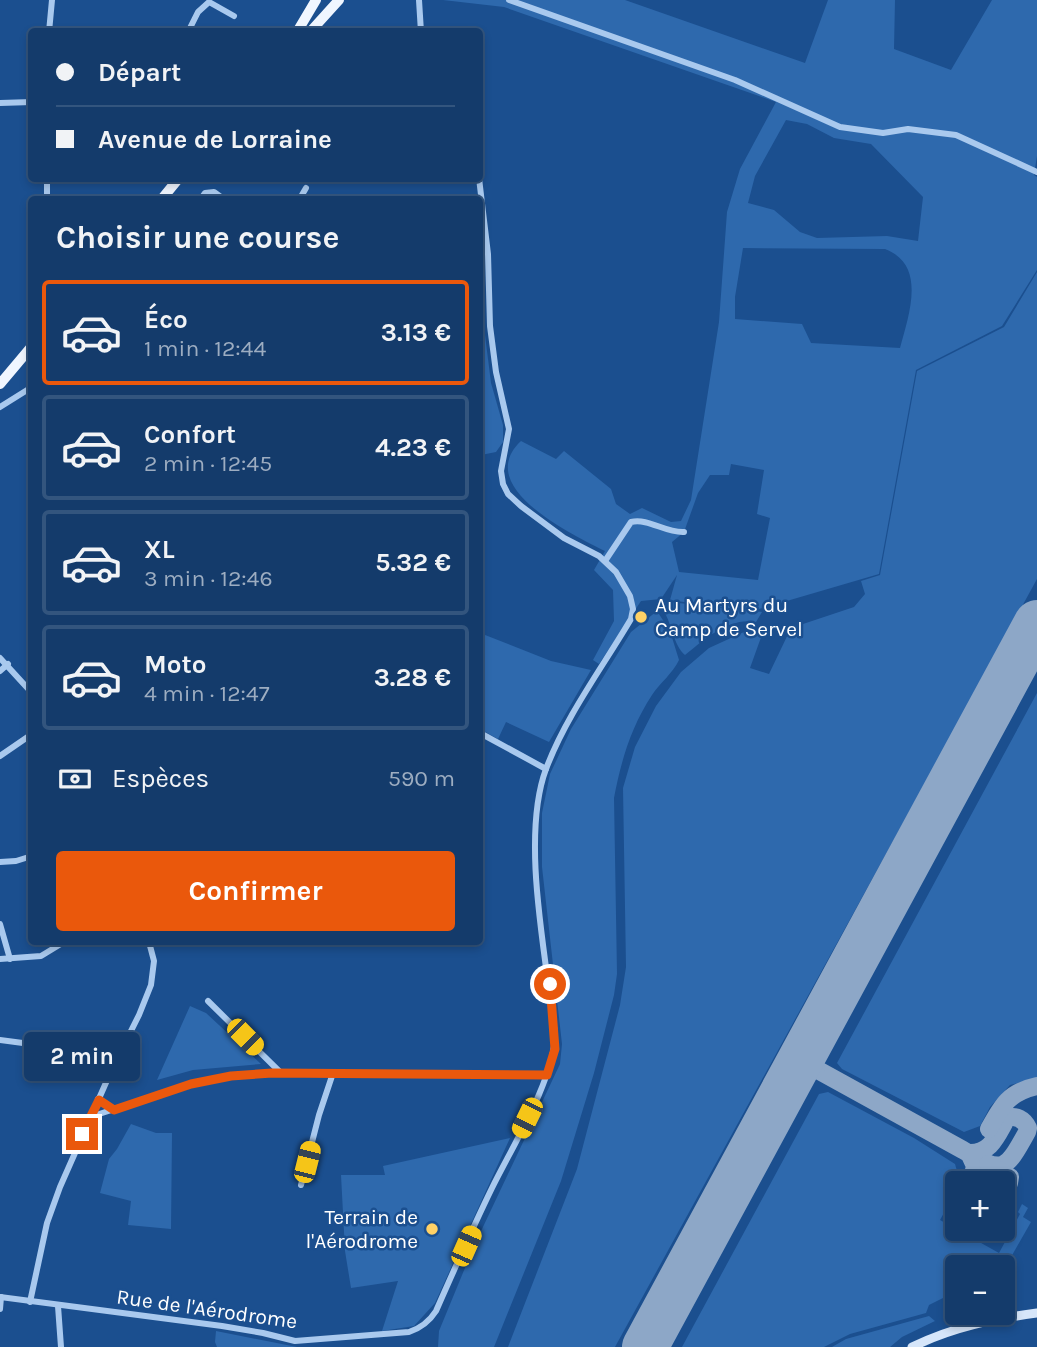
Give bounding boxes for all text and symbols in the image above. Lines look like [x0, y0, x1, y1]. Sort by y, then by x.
text: Départ [98, 57, 181, 88]
text: Avenue de Lorraine [98, 124, 332, 155]
text: Choisir une course [56, 219, 339, 256]
icon: car [60, 301, 123, 364]
text: Éco [144, 304, 188, 335]
text: 3.13 € [381, 317, 451, 348]
text: 1 min · 12:44 [144, 335, 266, 362]
icon: car [60, 416, 123, 479]
text: Confort [144, 419, 236, 450]
text: 4.23 € [375, 432, 451, 463]
text: 2 min · 12:45 [144, 450, 272, 477]
icon: car [60, 531, 123, 594]
text: XL [144, 534, 175, 565]
text: 5.32 € [375, 547, 451, 578]
text: 3 min · 12:46 [144, 565, 273, 592]
place label: Au Martyrs du Camp de Servel [655, 593, 803, 641]
marker: Au Martyrs du Camp de Servel [633, 609, 649, 625]
icon: car [60, 646, 123, 709]
text: Moto [144, 649, 206, 680]
text: 3.28 € [374, 662, 451, 693]
text: 4 min · 12:47 [144, 680, 269, 707]
icon: cash [56, 760, 94, 798]
text: Espèces [112, 763, 209, 794]
text: 590 m [388, 765, 455, 792]
button: Confirmer [56, 851, 455, 931]
route start [534, 968, 566, 1000]
car [223, 1015, 268, 1059]
callout: 2 min [24, 1032, 140, 1082]
text: 2 min [50, 1043, 114, 1070]
car [509, 1095, 546, 1141]
route end [66, 1118, 98, 1150]
car [292, 1139, 323, 1185]
map controls [945, 1171, 1015, 1325]
button: + [945, 1171, 1015, 1241]
place label: Terrain de l'Aérodrome [305, 1205, 418, 1253]
marker: Terrain de l'Aérodrome [424, 1221, 440, 1237]
car [448, 1223, 485, 1269]
button: − [945, 1255, 1015, 1325]
street label: Rue de l'Aérodrome [115, 1284, 299, 1334]

